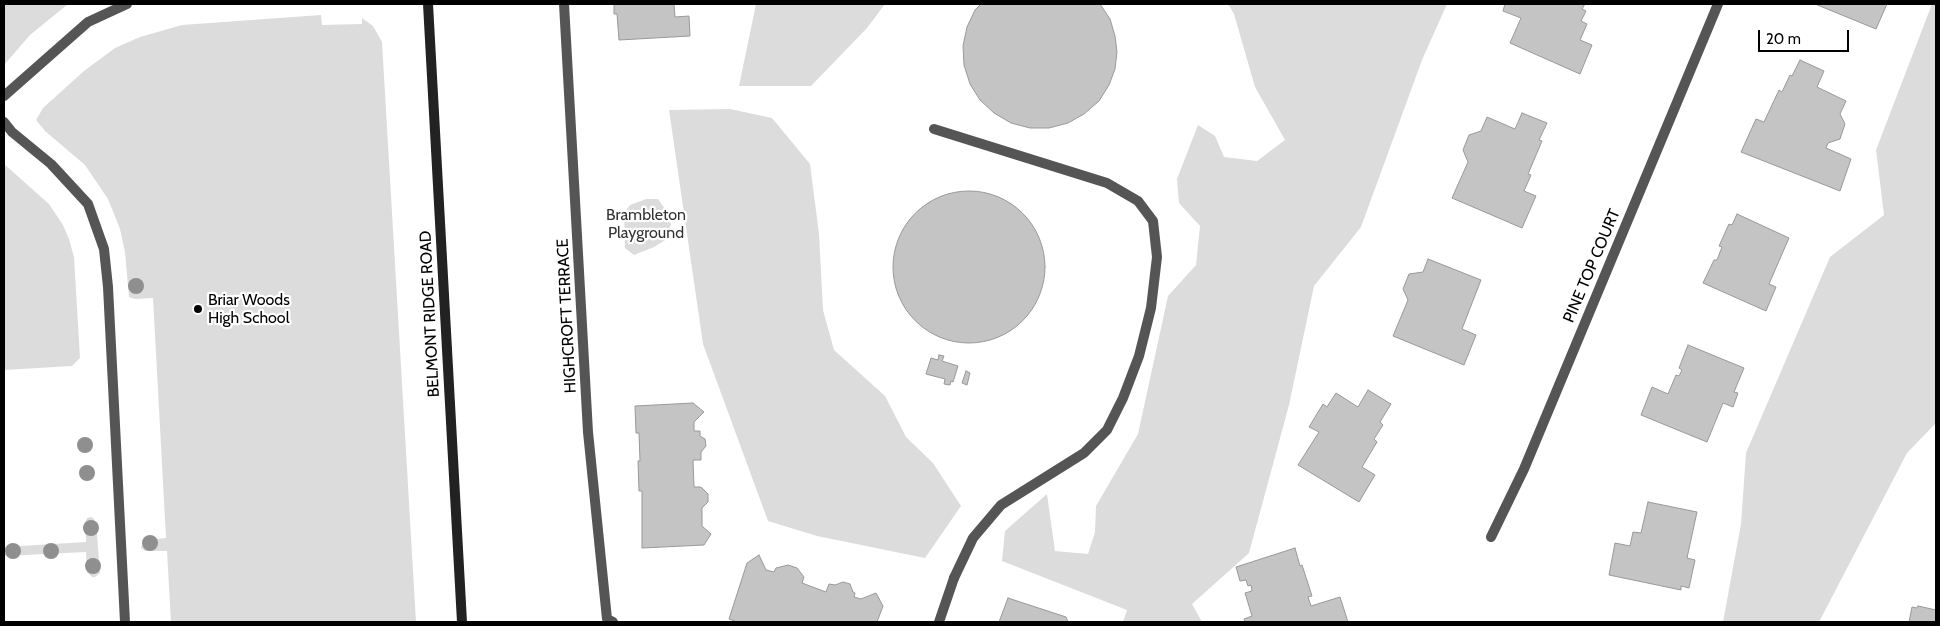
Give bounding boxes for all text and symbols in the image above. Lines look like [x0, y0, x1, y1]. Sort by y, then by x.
scale bar [1760, 20, 1851, 52]
text: 20 m [1766, 30, 1801, 48]
park label: Brambleton Playground [606, 205, 686, 243]
street label: PINE TOP COURT [1559, 206, 1625, 326]
street label: BELMONT RIDGE ROAD [416, 230, 444, 398]
street label: HIGHCROFT TERRACE [553, 238, 581, 394]
place label: Briar Woods High School [208, 290, 290, 328]
marker: Briar Woods High School [192, 303, 204, 315]

